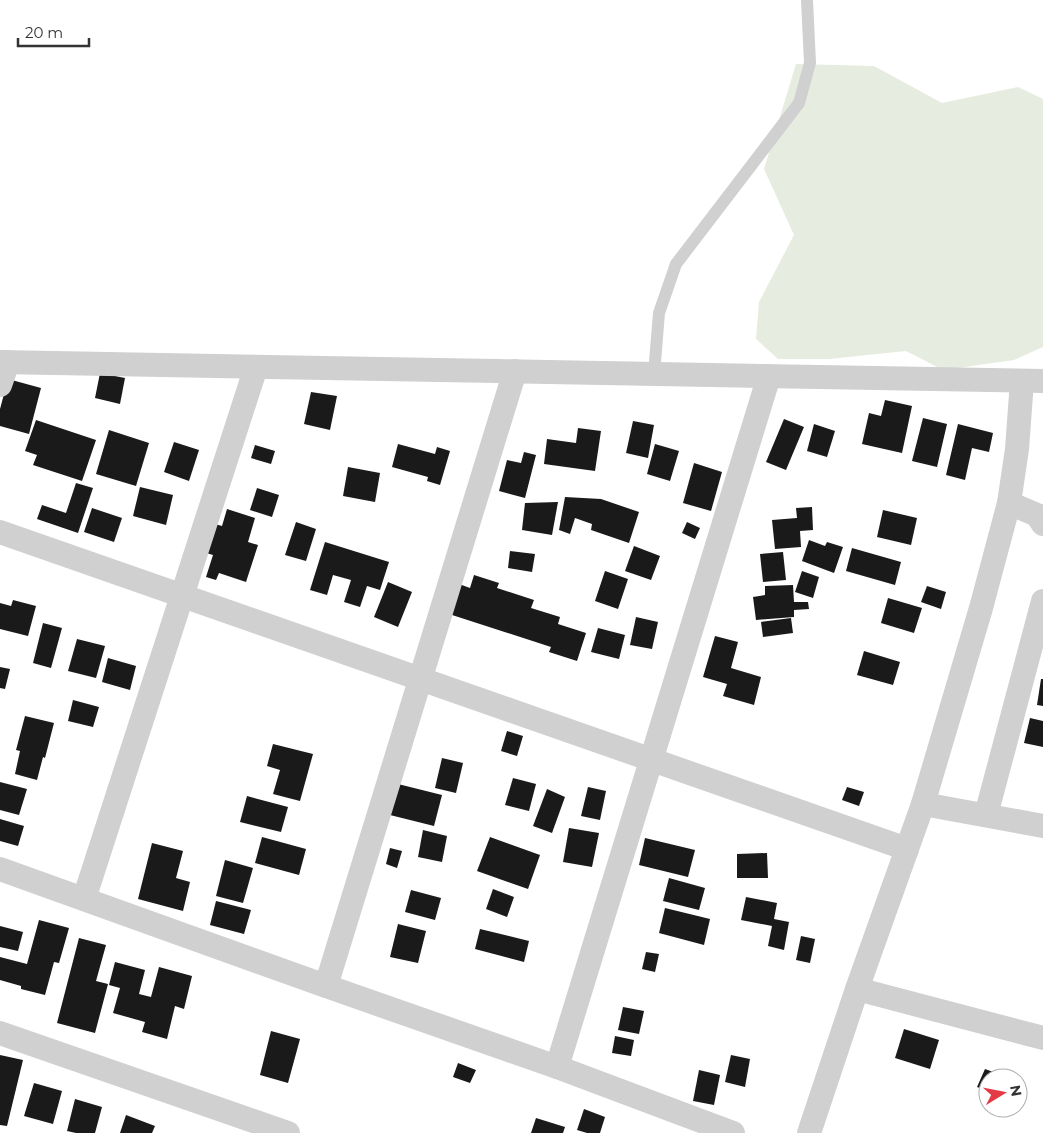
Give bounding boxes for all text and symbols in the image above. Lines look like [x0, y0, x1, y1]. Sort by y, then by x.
scale bar [18, 15, 89, 47]
text: 20 m [25, 23, 63, 42]
north arrow [978, 1068, 1028, 1118]
text: N [1006, 1084, 1026, 1098]

